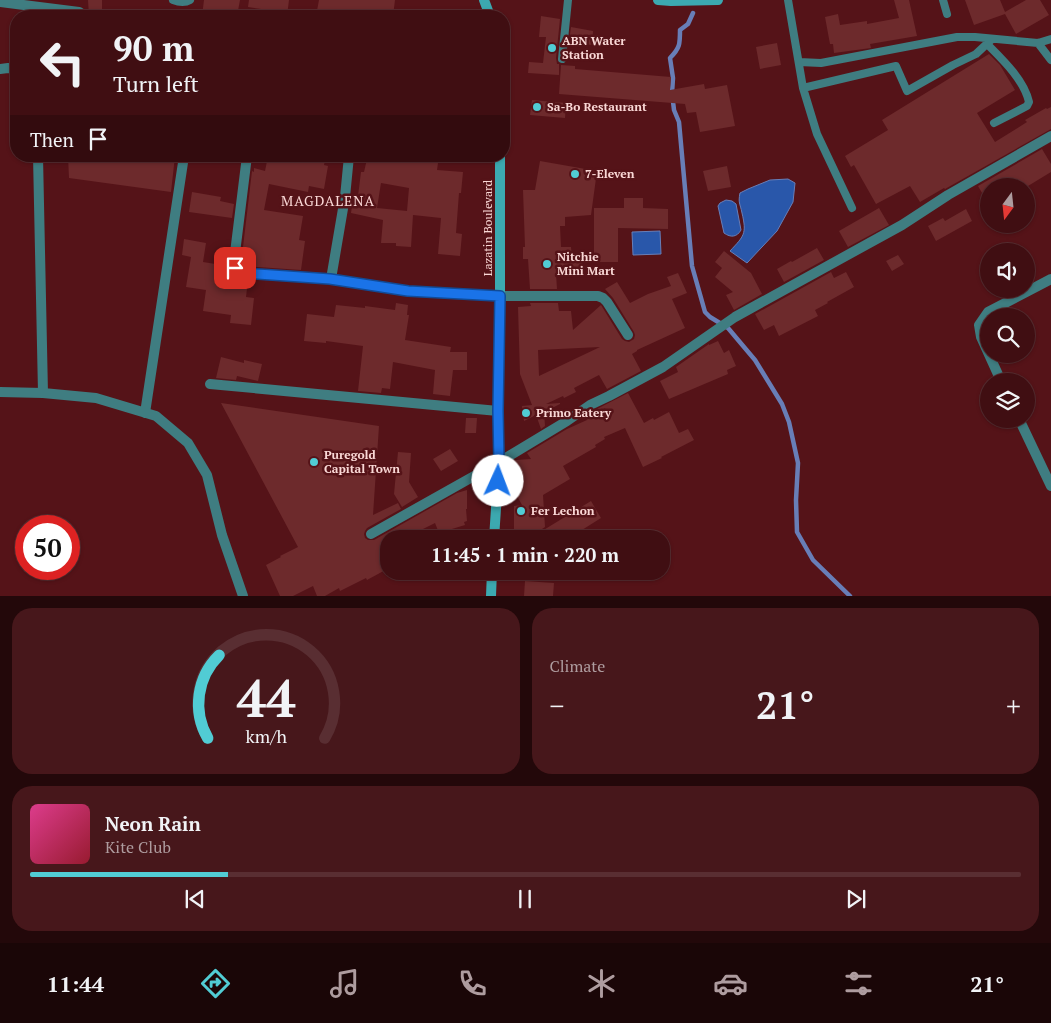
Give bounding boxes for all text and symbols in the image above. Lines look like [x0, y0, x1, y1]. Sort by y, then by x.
text: 90 m [113, 25, 194, 71]
icon: left [30, 30, 95, 95]
place label: ABN Water Station [562, 33, 626, 62]
marker: ABN Water Station [546, 42, 558, 54]
text: Turn left [113, 69, 199, 98]
place label: Sa-Bo Restaurant [547, 99, 647, 114]
marker: Sa-Bo Restaurant [531, 101, 543, 113]
icon: arrive [84, 125, 112, 153]
text: Then [30, 127, 74, 152]
place label: 7-Eleven [585, 166, 635, 181]
marker: 7-Eleven [569, 168, 581, 180]
north arrow [980, 178, 1035, 232]
map controls [980, 178, 1035, 428]
street label: Lazatin Boulevard [480, 179, 495, 276]
district label: MAGDALENA [281, 191, 375, 210]
button: sound [980, 243, 1035, 298]
pin [214, 247, 256, 289]
place label: Nitchie Mini Mart [557, 249, 615, 278]
icon: arrive [221, 254, 249, 282]
marker: Nitchie Mini Mart [541, 258, 553, 270]
button: search [980, 308, 1035, 363]
button: layers [980, 373, 1035, 428]
place label: Primo Eatery [536, 405, 612, 420]
marker: Primo Eatery [520, 407, 532, 419]
place label: Puregold Capital Town [324, 447, 400, 476]
position arrow [471, 454, 523, 506]
marker: Puregold Capital Town [308, 456, 320, 468]
place label: Fer Lechon [531, 503, 595, 518]
marker: Fer Lechon [515, 505, 527, 517]
speed limit sign: 50 [15, 515, 80, 580]
text: 11:45 · 1 min · 220 m [431, 542, 619, 567]
text: Climate [550, 655, 605, 677]
text: 44 [236, 663, 296, 732]
text: 21° [756, 680, 815, 730]
text: − [550, 687, 564, 724]
text: + [1006, 687, 1021, 724]
text: km/h [245, 724, 287, 748]
text: Neon Rain [105, 811, 201, 836]
text: Kite Club [105, 836, 171, 858]
icon: previous [181, 885, 209, 913]
icon: pause [511, 885, 539, 913]
icon: next [842, 885, 870, 913]
icon: directions [198, 966, 233, 1001]
icon: music [327, 966, 362, 1001]
icon: phone [455, 966, 490, 1001]
icon: climate [584, 966, 619, 1001]
icon: car [713, 966, 748, 1001]
icon: filters [841, 966, 876, 1001]
text: 11:44 [47, 969, 104, 998]
text: 21° [970, 969, 1004, 998]

